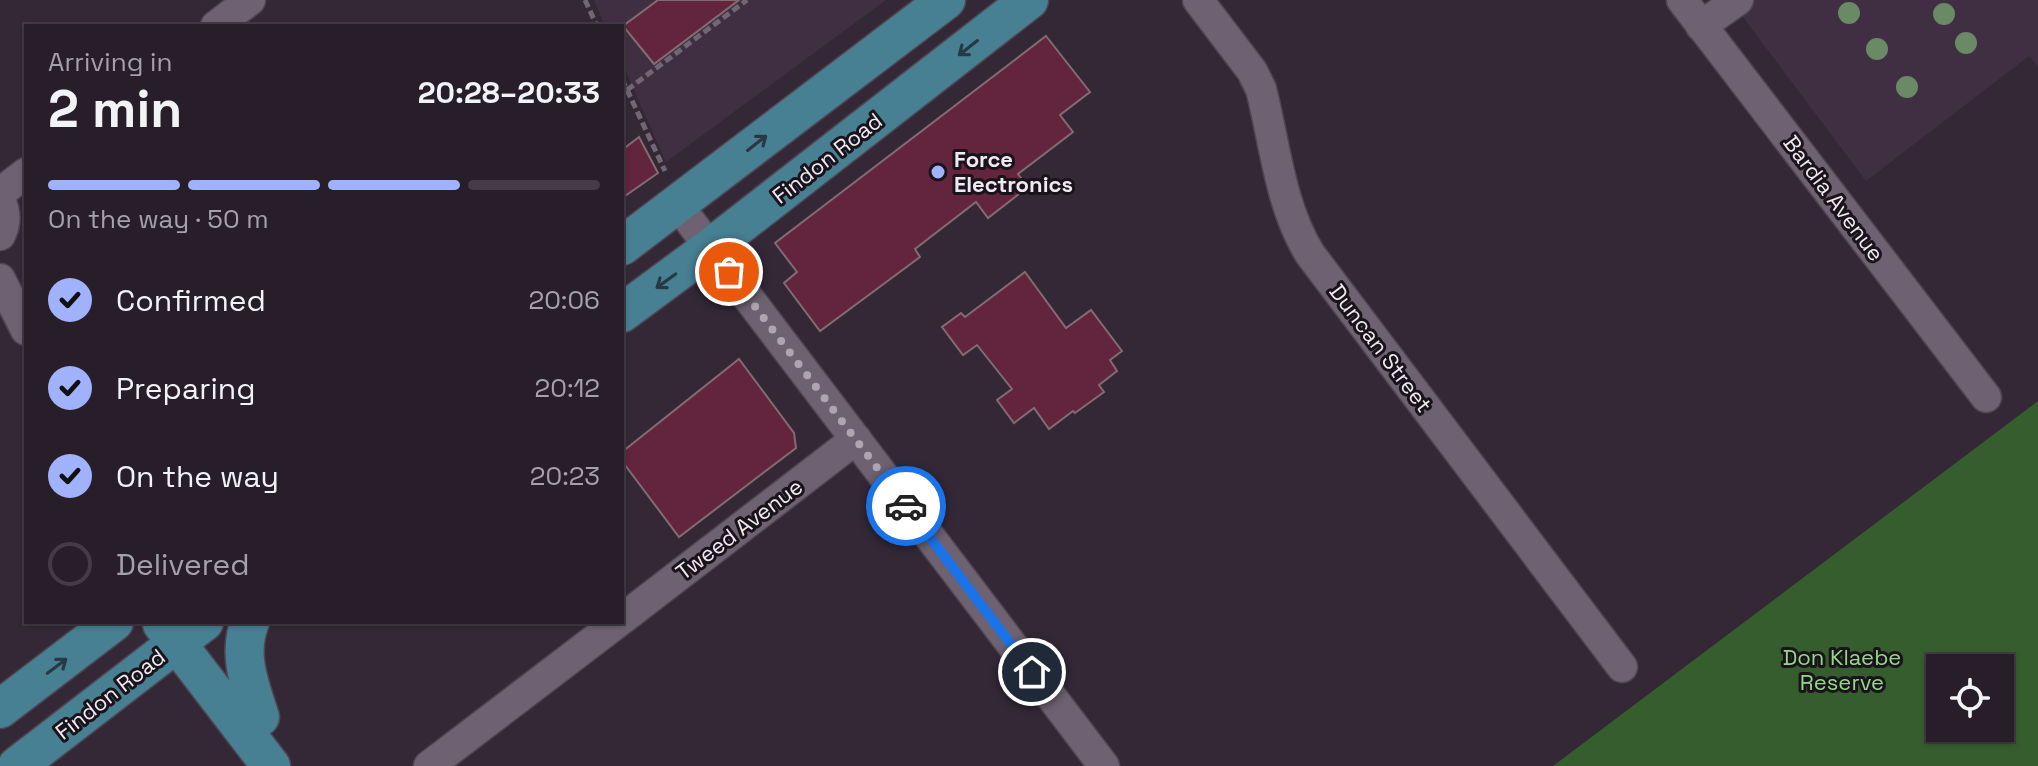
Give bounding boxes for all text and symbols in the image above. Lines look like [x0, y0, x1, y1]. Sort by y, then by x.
one-way arrow [958, 39, 979, 57]
text: Arriving in [48, 45, 172, 79]
text: 20:28–20:33 [418, 73, 600, 112]
text: 2 min [48, 76, 182, 142]
street label: Findon Road [767, 106, 887, 210]
street label: Bardia Avenue [1778, 130, 1890, 266]
one-way arrow [746, 134, 767, 151]
place label: Force Electronics [954, 145, 1073, 198]
marker: Force Electronics [929, 163, 947, 181]
text: On the way · 50 m [48, 202, 269, 236]
pin [695, 238, 763, 306]
icon: bag [707, 250, 751, 294]
one-way arrow [656, 273, 678, 289]
icon: check [48, 278, 92, 322]
street label: Duncan Street [1324, 278, 1438, 418]
text: Confirmed [116, 281, 266, 320]
text: 20:06 [528, 283, 600, 317]
icon: check [48, 366, 92, 410]
text: Preparing [116, 369, 255, 408]
text: 20:12 [535, 371, 600, 405]
icon: check [48, 454, 92, 498]
text: On the way [116, 457, 279, 496]
text: 20:23 [530, 459, 600, 493]
courier [866, 466, 946, 546]
street label: Tweed Avenue [670, 472, 808, 586]
icon: car [884, 484, 928, 528]
text: Delivered [116, 545, 250, 584]
pin [998, 638, 1066, 706]
street label: Findon Road [50, 642, 170, 746]
park label: Don Klaebe Reserve [1783, 643, 1901, 696]
icon: home [1010, 650, 1054, 694]
map controls [1926, 654, 2014, 742]
button: locate [1926, 654, 2014, 742]
one-way arrow [46, 657, 67, 674]

